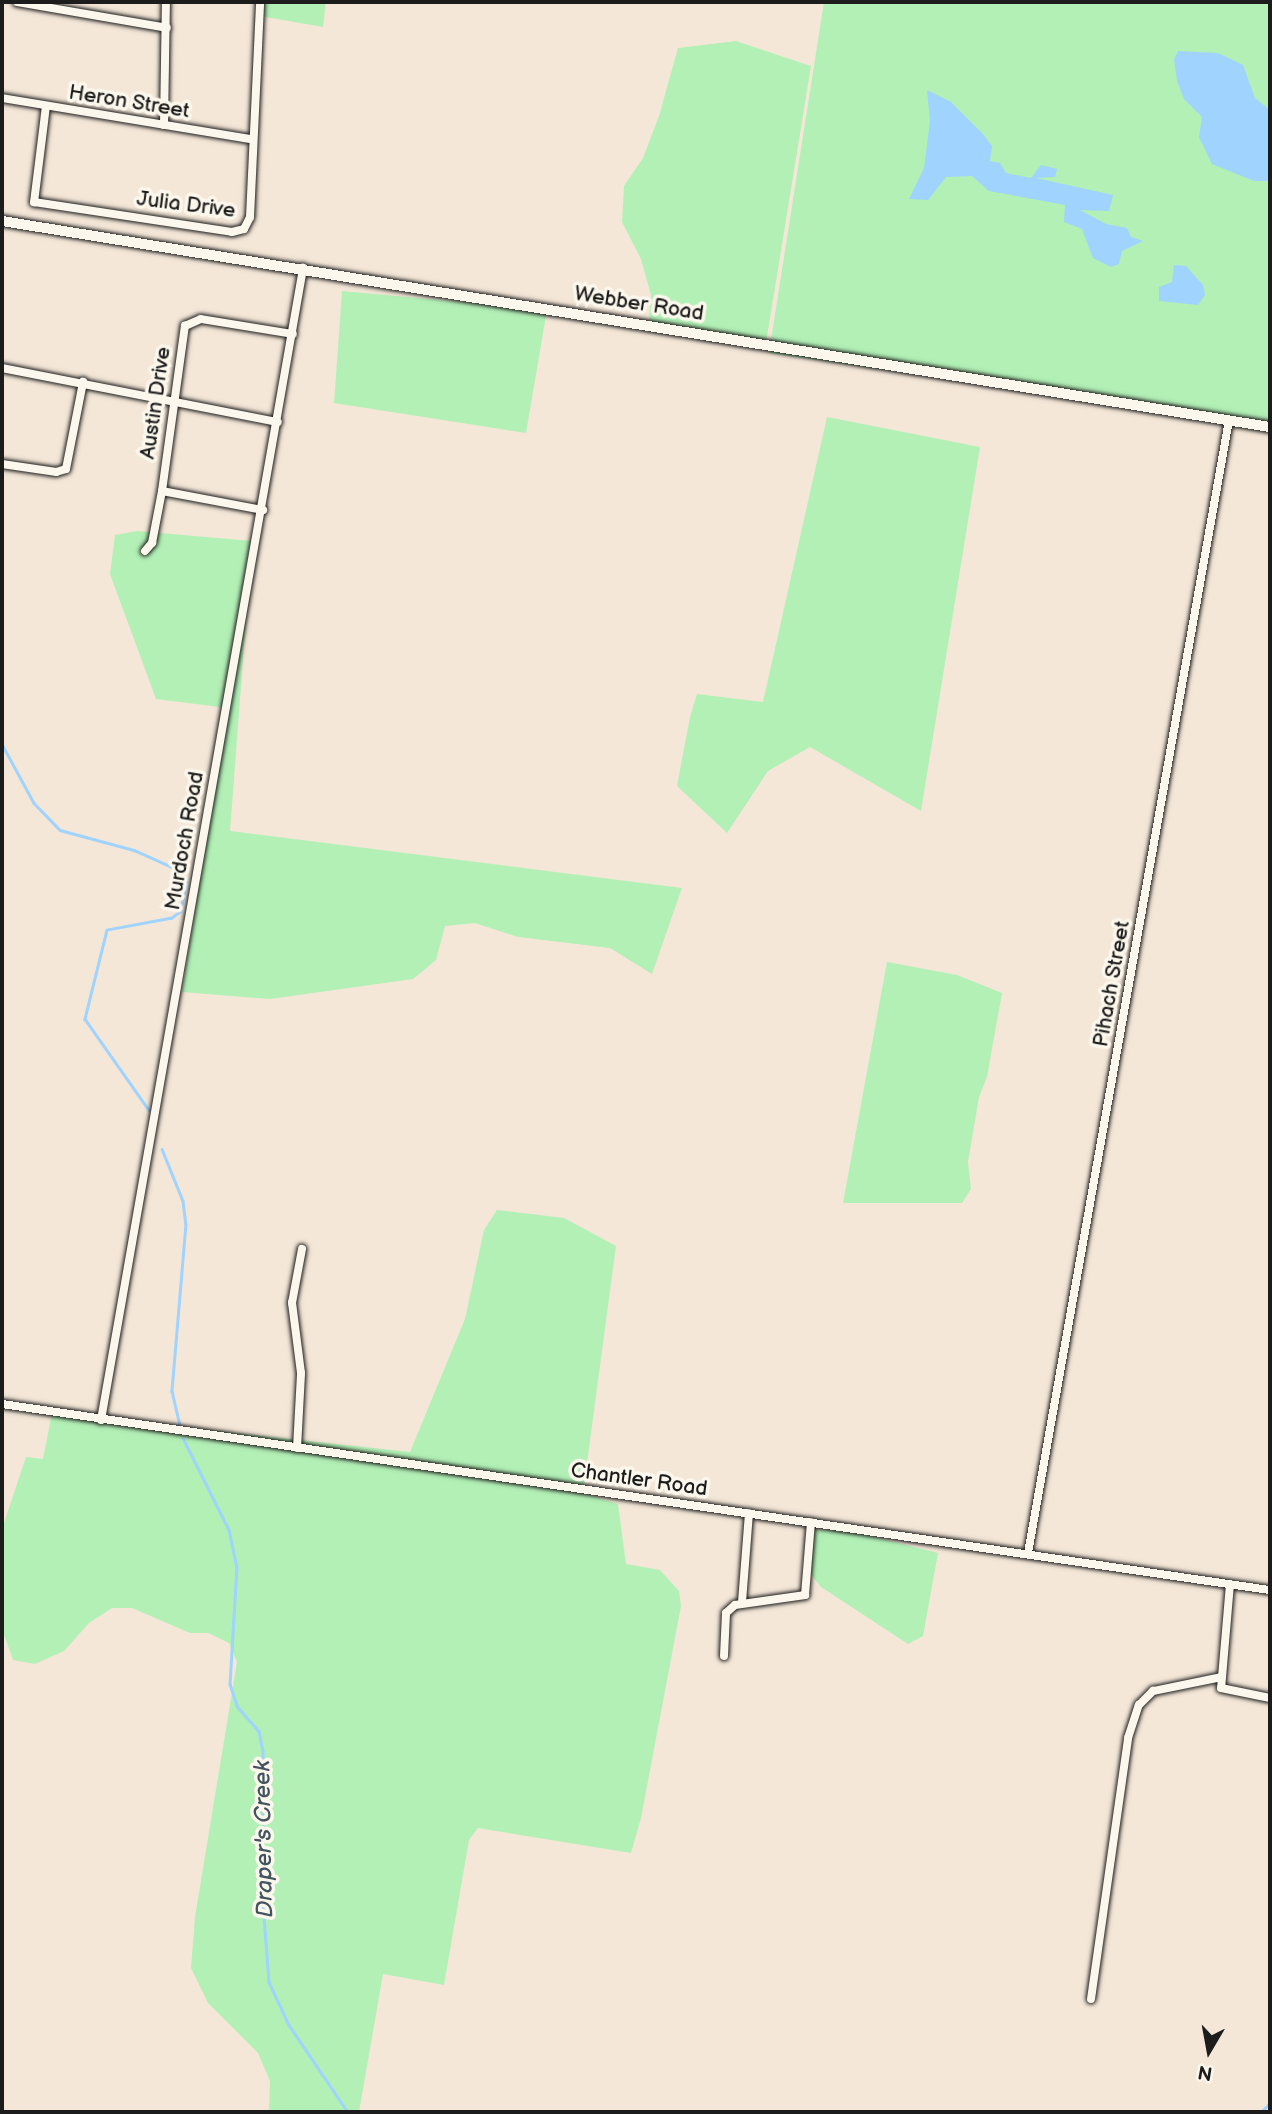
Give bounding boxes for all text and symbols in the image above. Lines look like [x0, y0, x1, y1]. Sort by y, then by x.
street label: Heron Street [67, 80, 191, 124]
street label: Julia Drive [135, 186, 237, 224]
street label: Webber Road [573, 281, 705, 327]
street label: Austin Drive [136, 345, 176, 461]
street label: Murdoch Road [160, 770, 210, 912]
street label: Pihach Street [1089, 919, 1135, 1049]
street label: Chantler Road [569, 1458, 709, 1502]
water label: Draper's Creek [249, 1760, 279, 1918]
north arrow [1174, 2016, 1244, 2086]
text: N [1196, 2060, 1214, 2085]

